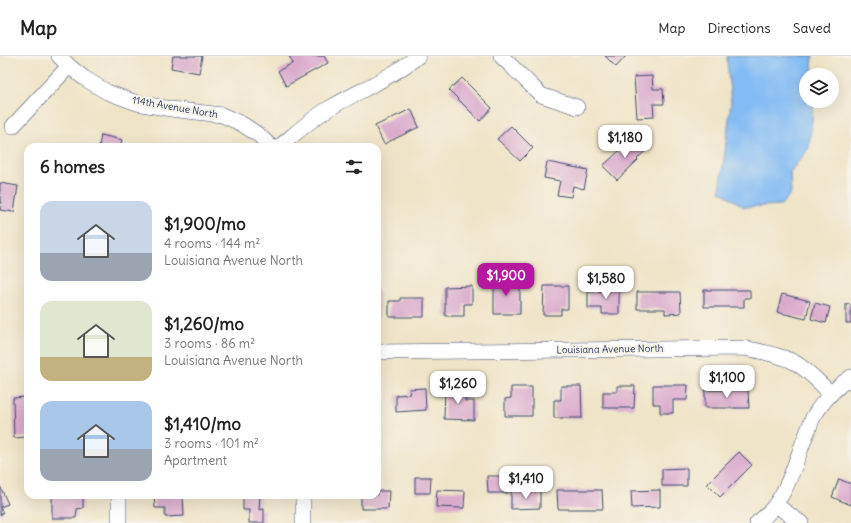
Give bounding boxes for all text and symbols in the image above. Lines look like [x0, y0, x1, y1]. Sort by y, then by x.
text: Map [20, 16, 57, 40]
text: Map [658, 19, 685, 37]
text: Directions [707, 19, 771, 37]
text: Saved [793, 19, 831, 37]
map controls [799, 68, 839, 108]
button: layers [799, 68, 839, 108]
street label: 114th Avenue North [131, 93, 219, 121]
pin: $1,180 [592, 125, 658, 159]
text: $1,180 [607, 129, 643, 146]
text: 6 homes [40, 156, 105, 178]
icon: filters [343, 156, 365, 178]
text: $1,900/mo [164, 213, 246, 235]
icon: home [72, 217, 120, 265]
text: 4 rooms · 144 m² [164, 235, 260, 252]
text: Louisiana Avenue North [164, 252, 303, 269]
pin: $1,900 [473, 263, 539, 297]
pin: $1,580 [573, 266, 639, 300]
text: $1,900 [486, 267, 526, 284]
text: $1,580 [587, 270, 625, 287]
text: $1,260/mo [164, 313, 244, 335]
icon: home [72, 317, 120, 365]
text: 3 rooms · 86 m² [164, 335, 255, 352]
street label: Louisiana Avenue North [556, 342, 664, 356]
text: Louisiana Avenue North [164, 352, 303, 369]
pin: $1,100 [694, 365, 760, 399]
text: $1,100 [709, 369, 745, 386]
pin: $1,260 [425, 371, 491, 405]
text: $1,260 [439, 375, 477, 392]
text: $1,410/mo [164, 413, 241, 435]
icon: home [72, 417, 120, 465]
text: 3 rooms · 101 m² [164, 435, 259, 452]
text: Apartment [164, 452, 227, 469]
pin: $1,410 [493, 466, 559, 500]
text: $1,410 [508, 470, 544, 487]

